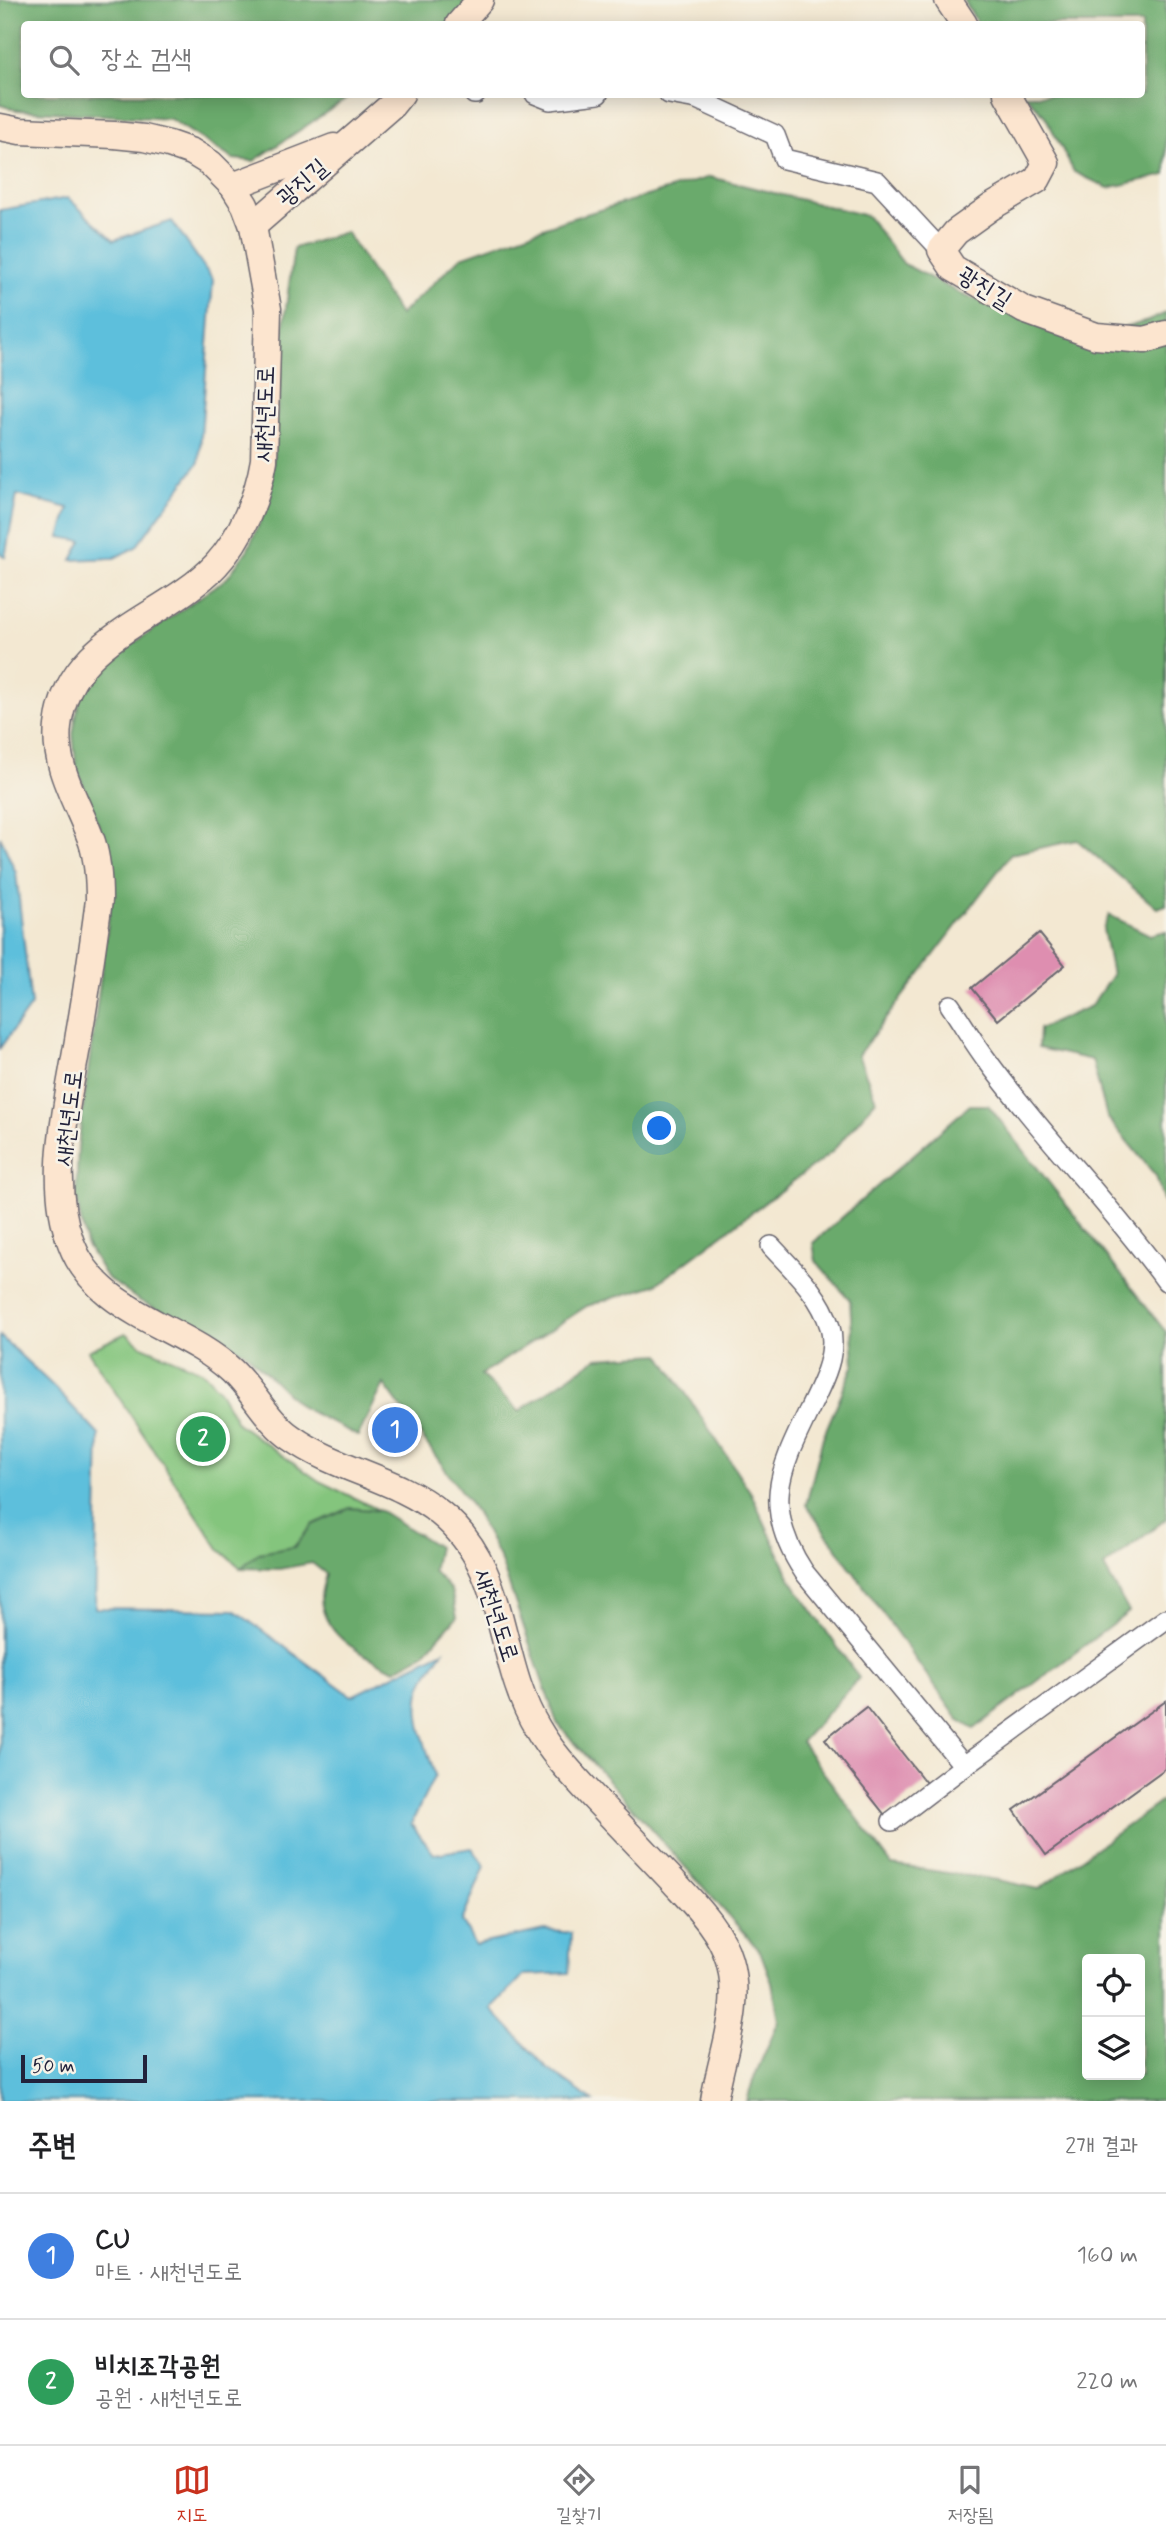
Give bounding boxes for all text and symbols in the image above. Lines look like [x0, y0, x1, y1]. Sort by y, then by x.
search box [21, 21, 1145, 98]
icon: search [45, 41, 83, 79]
text: 장소 검색 [101, 43, 192, 77]
street label: 광진길 [271, 152, 335, 214]
street label: 광진길 [951, 260, 1017, 317]
street label: 새천년도로 [248, 365, 283, 463]
street label: 새천년도로 [48, 1068, 91, 1168]
your location [642, 1111, 676, 1145]
pin: 1 [372, 1404, 418, 1456]
pin: 2 [180, 1413, 226, 1465]
street label: 새천년도로 [466, 1565, 525, 1666]
map controls [1082, 1954, 1145, 2080]
button: locate [1082, 1954, 1145, 2017]
button: layers [1082, 2017, 1145, 2080]
scale bar [21, 2052, 147, 2084]
text: 50 m [32, 2054, 75, 2079]
text: 주변 [28, 2127, 76, 2166]
text: 2개 결과 [1065, 2132, 1138, 2162]
text: CU [95, 2224, 130, 2258]
text: 1 [46, 2241, 56, 2271]
text: 160 m [1077, 2241, 1138, 2271]
text: 마트 · 새천년도로 [95, 2258, 242, 2288]
text: 비치조각공원 [95, 2350, 221, 2384]
text: 2 [45, 2367, 57, 2397]
text: 220 m [1076, 2367, 1138, 2397]
text: 공원 · 새천년도로 [95, 2384, 242, 2414]
tab: 지도 [173, 2461, 211, 2528]
tab: 길찾기 [556, 2461, 602, 2528]
tab: 저장됨 [947, 2461, 993, 2528]

